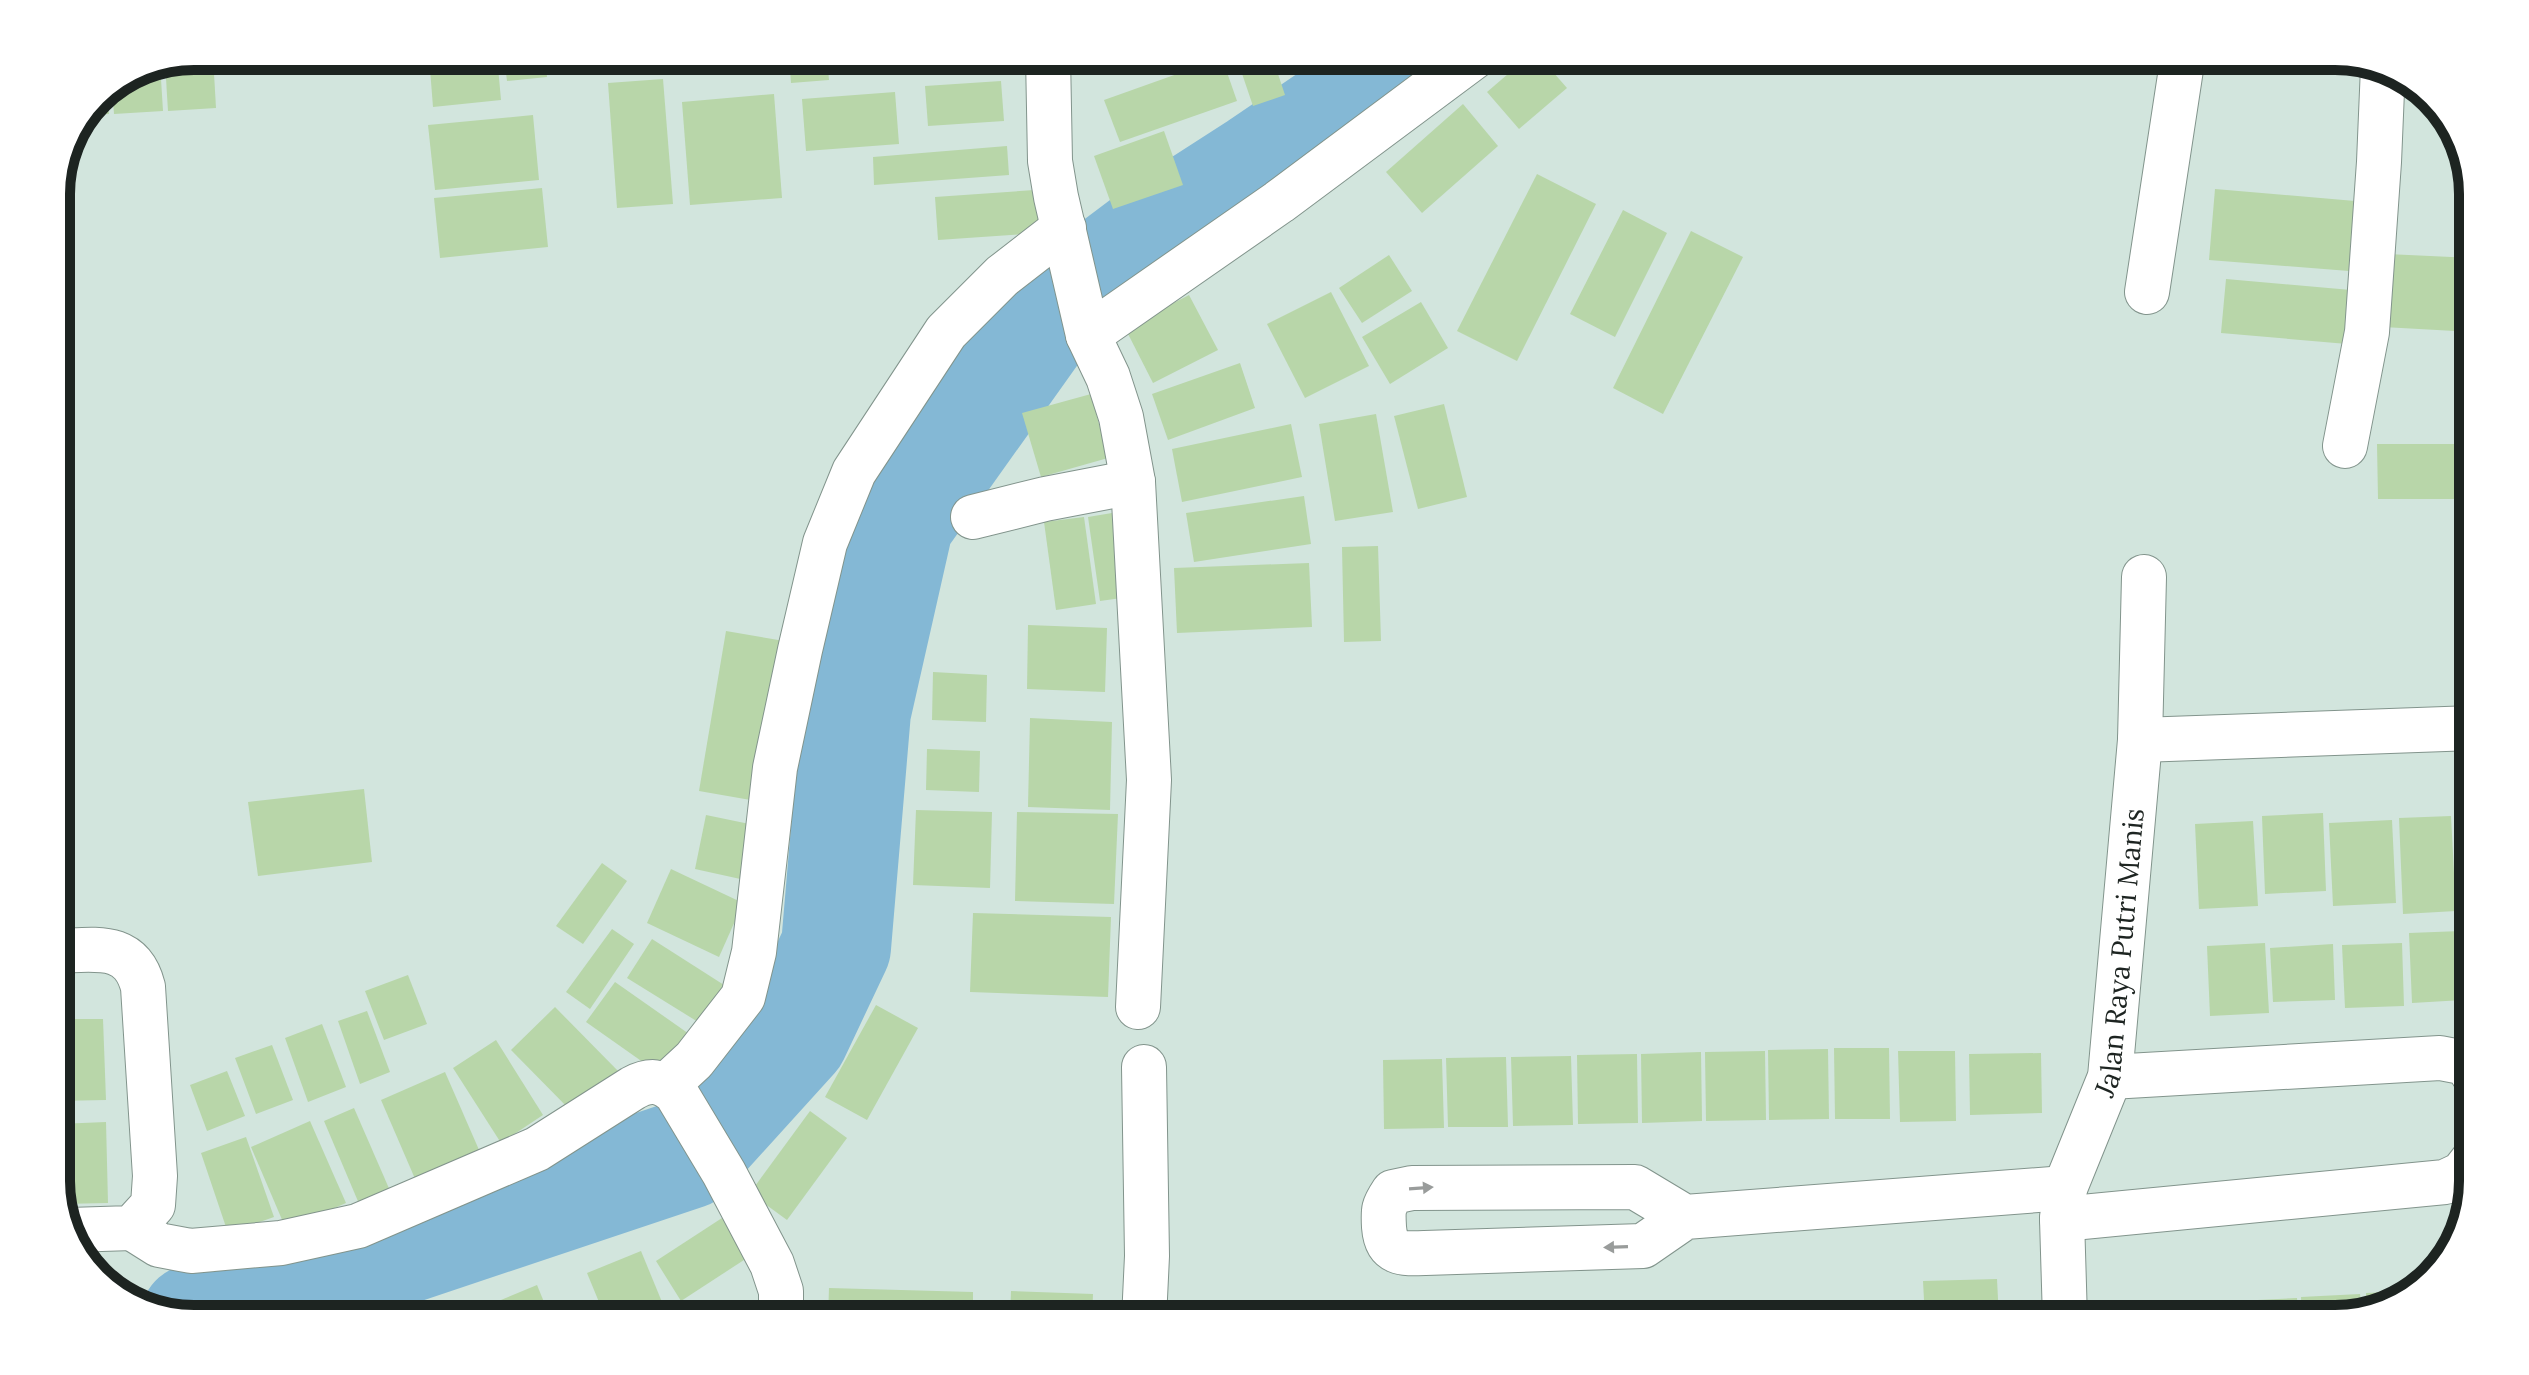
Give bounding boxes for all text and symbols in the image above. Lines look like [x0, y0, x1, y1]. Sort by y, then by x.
street label: Jalan Raya Putri Manis [2086, 807, 2152, 1103]
one-way arrow [1409, 1181, 1434, 1194]
one-way arrow [1603, 1240, 1628, 1253]

